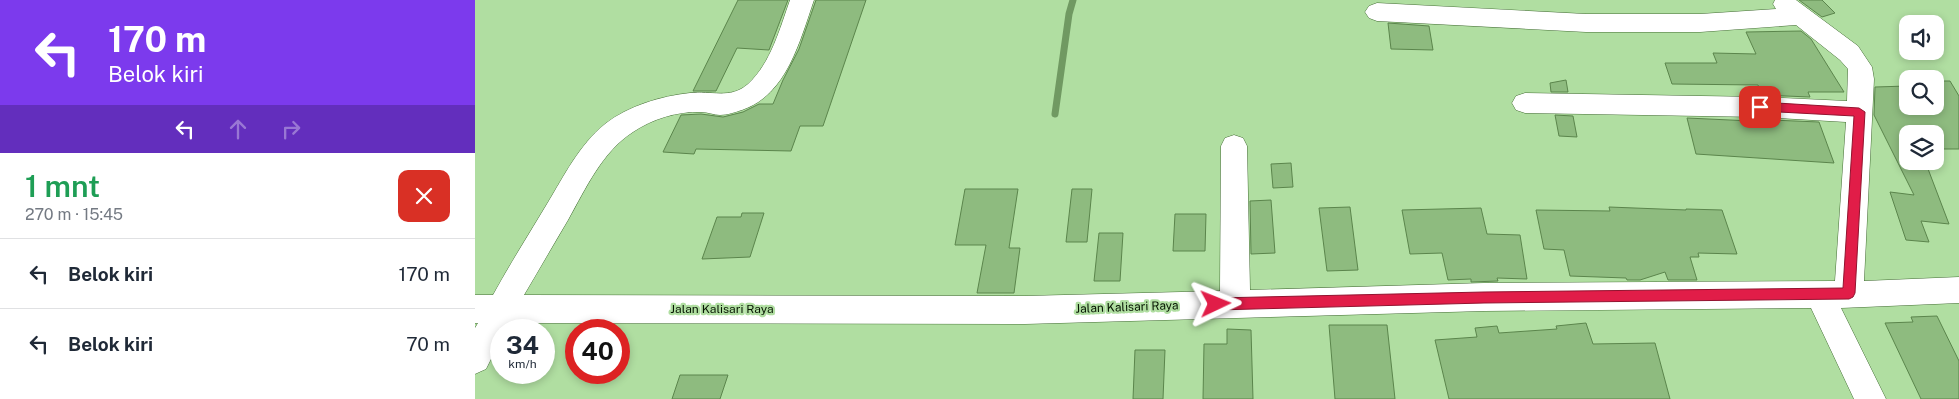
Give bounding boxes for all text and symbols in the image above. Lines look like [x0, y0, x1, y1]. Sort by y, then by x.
map controls [1899, 15, 1944, 170]
button: sound [1899, 15, 1944, 60]
text: 170 m [108, 19, 206, 60]
icon: left [25, 20, 90, 85]
text: Belok kiri [108, 61, 204, 87]
button: search [1899, 70, 1944, 115]
pin [1739, 86, 1781, 128]
icon: arrive [1746, 93, 1774, 121]
icon: left [171, 115, 199, 143]
icon: ahead [224, 115, 252, 143]
icon: right [277, 115, 305, 143]
button: layers [1899, 125, 1944, 170]
text: 1 mnt [25, 168, 100, 204]
button: close [398, 170, 450, 222]
text: 270 m · 15:45 [25, 205, 123, 224]
icon: left [25, 260, 53, 288]
text: Belok kiri [68, 263, 153, 285]
text: 170 m [399, 263, 450, 285]
position arrow [1189, 277, 1241, 329]
street label: Jalan Kalisari Raya [1075, 298, 1179, 316]
street label: Jalan Kalisari Raya [670, 302, 774, 316]
speed limit sign: 40 [565, 319, 630, 384]
icon: left [25, 330, 53, 358]
text: 34 [506, 330, 539, 360]
text: Belok kiri [68, 333, 153, 355]
text: 70 m [406, 333, 450, 355]
text: km/h [508, 357, 537, 371]

